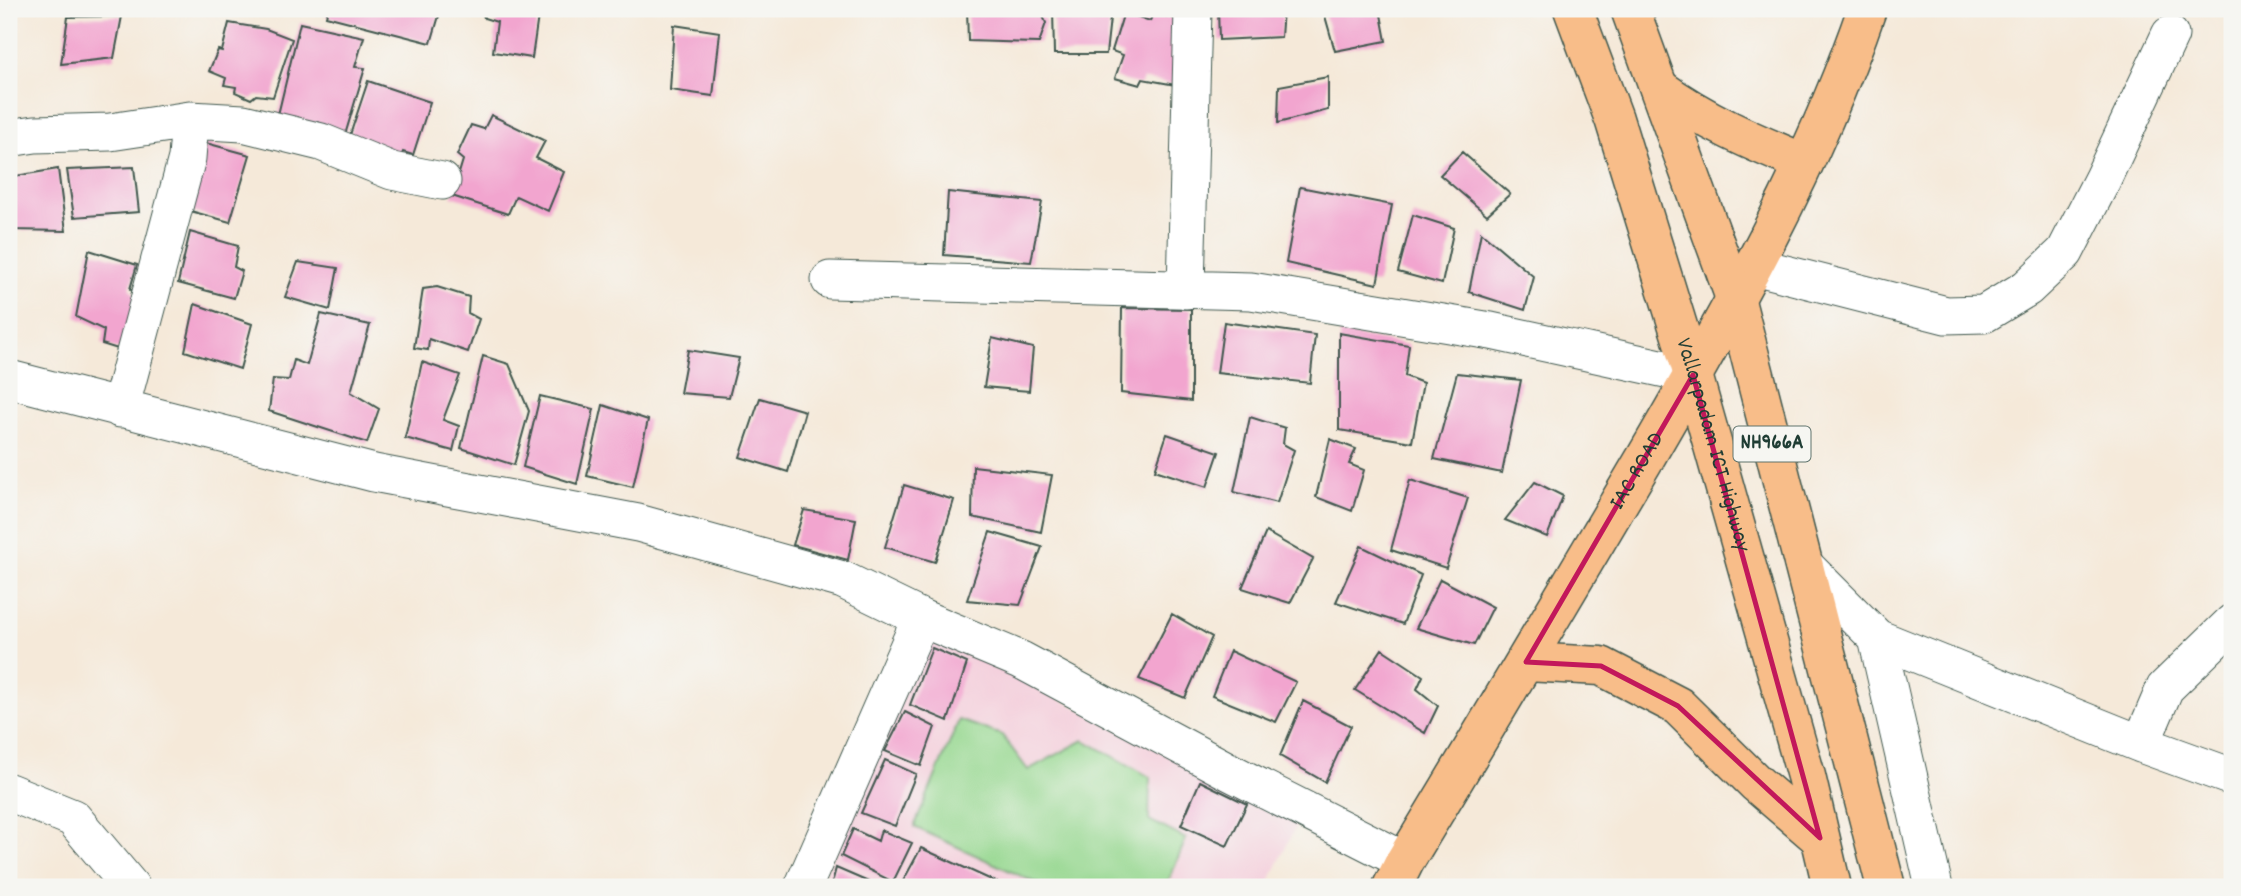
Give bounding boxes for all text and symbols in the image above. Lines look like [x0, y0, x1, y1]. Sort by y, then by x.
street label: Vallarpadam ICT Highway [1666, 334, 1759, 556]
street label: IAC ROAD [1602, 426, 1673, 516]
road number: NH966A [1734, 426, 1810, 462]

